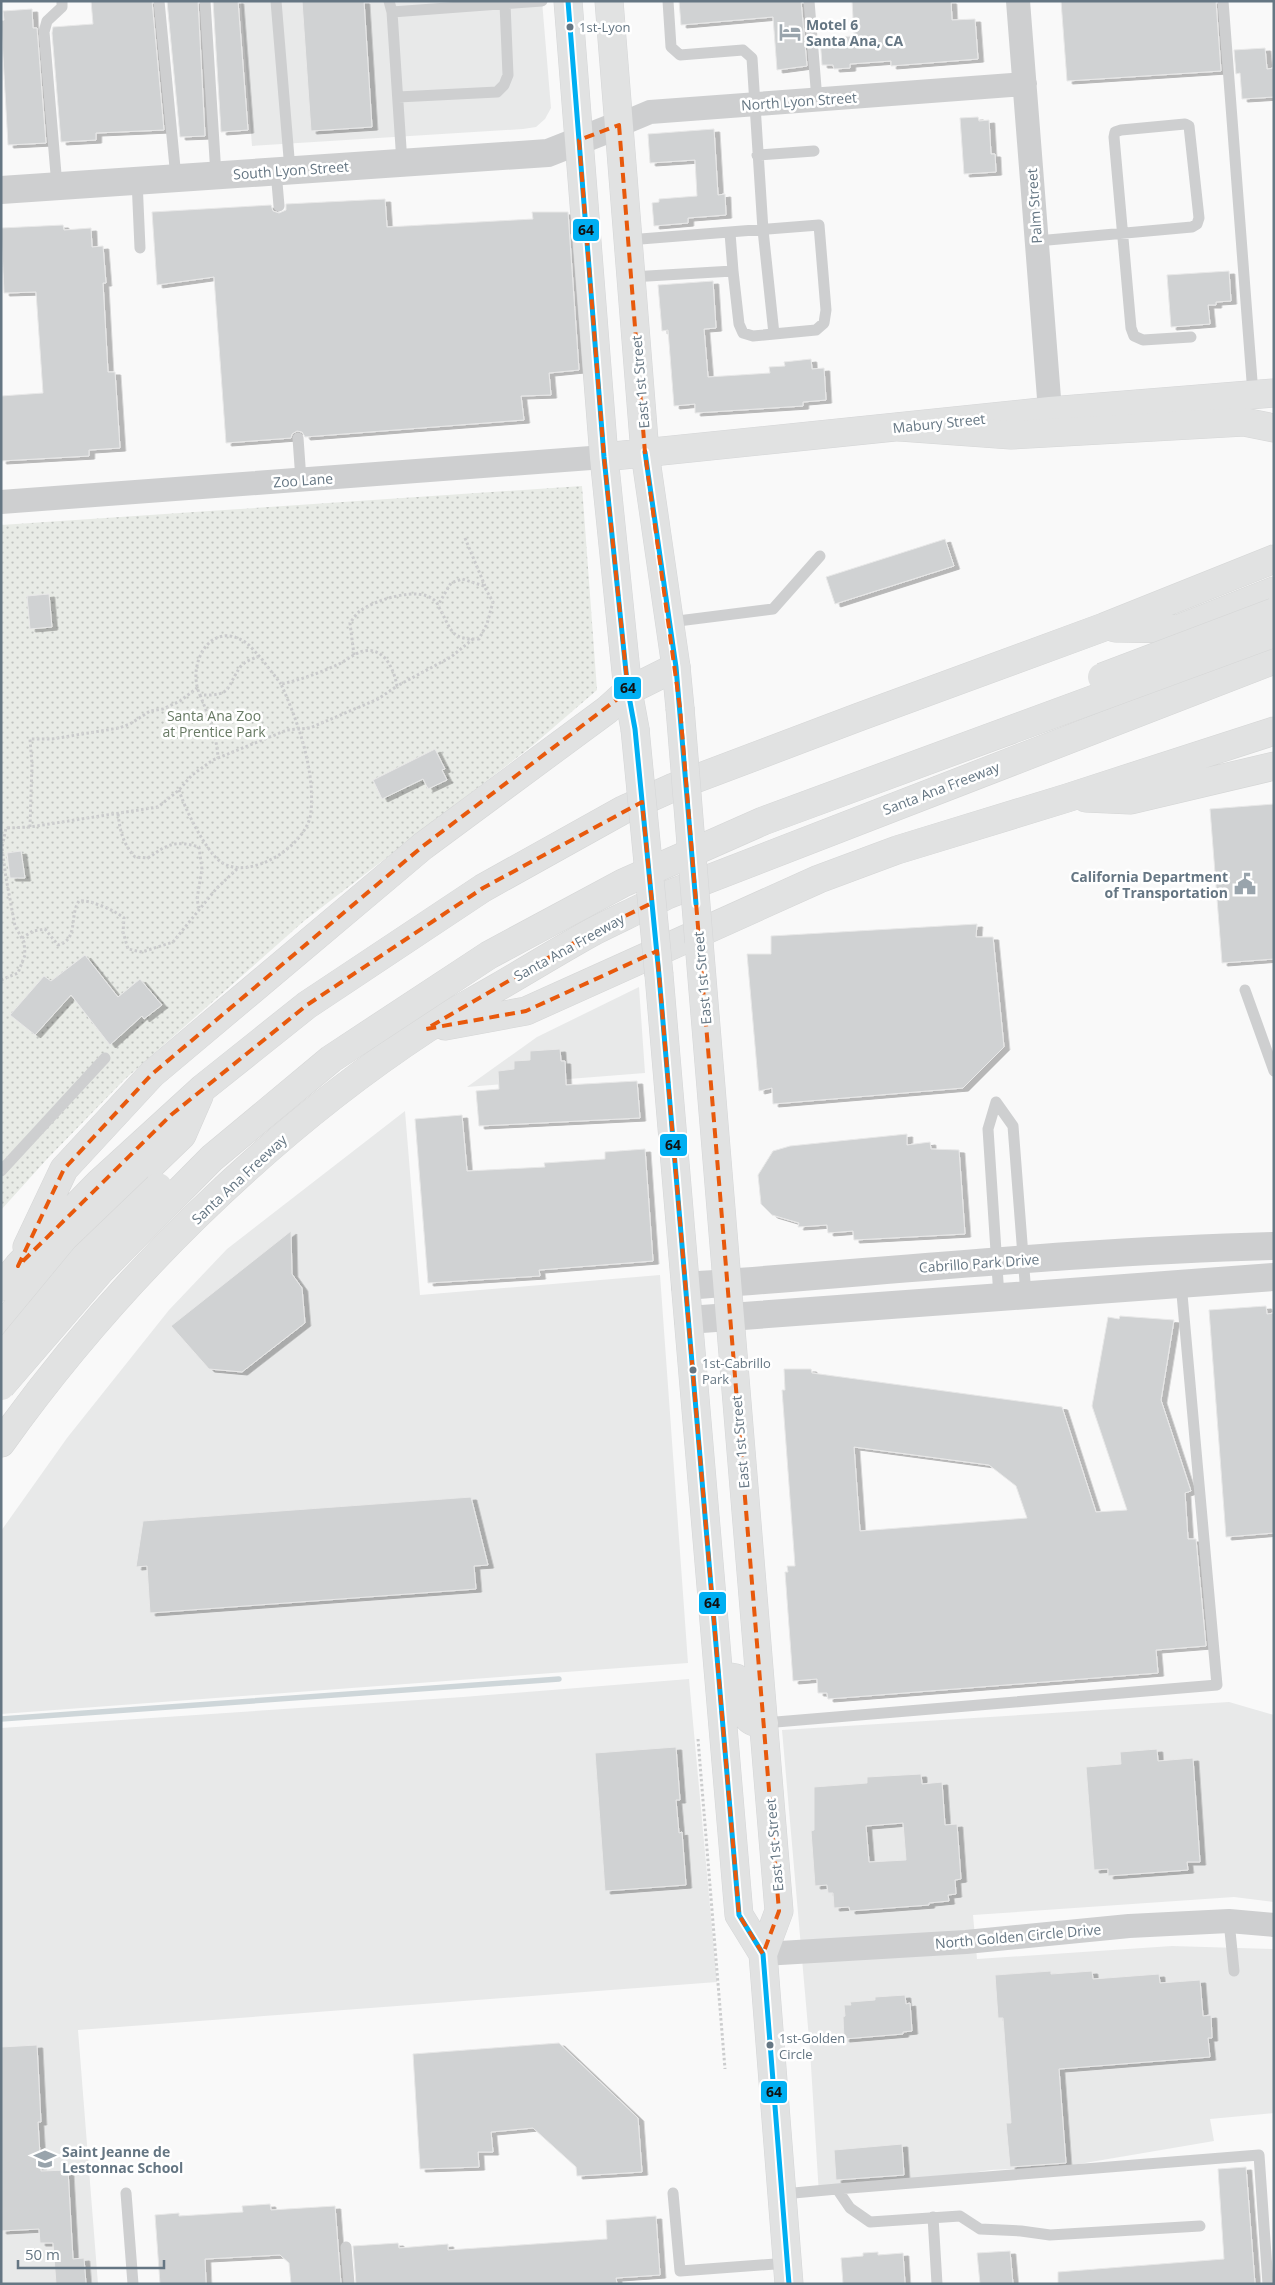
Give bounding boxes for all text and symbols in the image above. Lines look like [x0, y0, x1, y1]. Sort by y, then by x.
place label: Motel 6 Santa Ana, CA [806, 15, 903, 50]
place label: 1st-Lyon [579, 18, 631, 36]
hotel icon: Motel 6 Santa Ana, CA [777, 19, 803, 45]
marker: 1st-Lyon [565, 22, 575, 32]
street label: North Lyon Street [740, 87, 858, 115]
street label: South Lyon Street [232, 156, 350, 184]
street label: Palm Street [1022, 168, 1046, 244]
line badge: 64 [572, 218, 600, 242]
text: 64 [578, 220, 594, 239]
street label: East 1st Street [626, 335, 654, 429]
street label: Mabury Street [892, 409, 986, 437]
street label: Zoo Lane [272, 468, 334, 492]
line badge: 64 [613, 676, 642, 700]
text: 64 [620, 678, 636, 697]
park label: Santa Ana Zoo at Prentice Park [162, 706, 266, 741]
street label: Santa Ana Freeway [880, 757, 1003, 819]
place label: California Department of Transportation [1070, 867, 1228, 902]
public building icon: California Department of Transportation [1232, 871, 1258, 897]
street label: Santa Ana Freeway [510, 908, 629, 985]
street label: East 1st Street [688, 931, 716, 1025]
street label: Santa Ana Freeway [187, 1129, 291, 1228]
line badge: 64 [659, 1133, 688, 1157]
text: 64 [665, 1135, 681, 1154]
street label: Cabrillo Park Drive [918, 1249, 1040, 1277]
place label: 1st-Cabrillo Park [702, 1354, 771, 1388]
marker: 1st-Cabrillo Park [688, 1365, 698, 1375]
street label: East 1st Street [726, 1395, 754, 1489]
line badge: 64 [698, 1591, 727, 1615]
text: 64 [704, 1593, 720, 1612]
street label: East 1st Street [760, 1798, 788, 1892]
street label: North Golden Circle Drive [934, 1919, 1102, 1953]
place label: 1st-Golden Circle [779, 2029, 845, 2063]
marker: 1st-Golden Circle [765, 2040, 775, 2050]
line badge: 64 [760, 2080, 788, 2104]
text: 64 [766, 2082, 782, 2101]
place label: Saint Jeanne de Lestonnac School [62, 2142, 183, 2177]
school or university icon: Saint Jeanne de Lestonnac School [32, 2146, 58, 2172]
scale bar [18, 2238, 164, 2270]
text: 50 m [25, 2244, 60, 2264]

